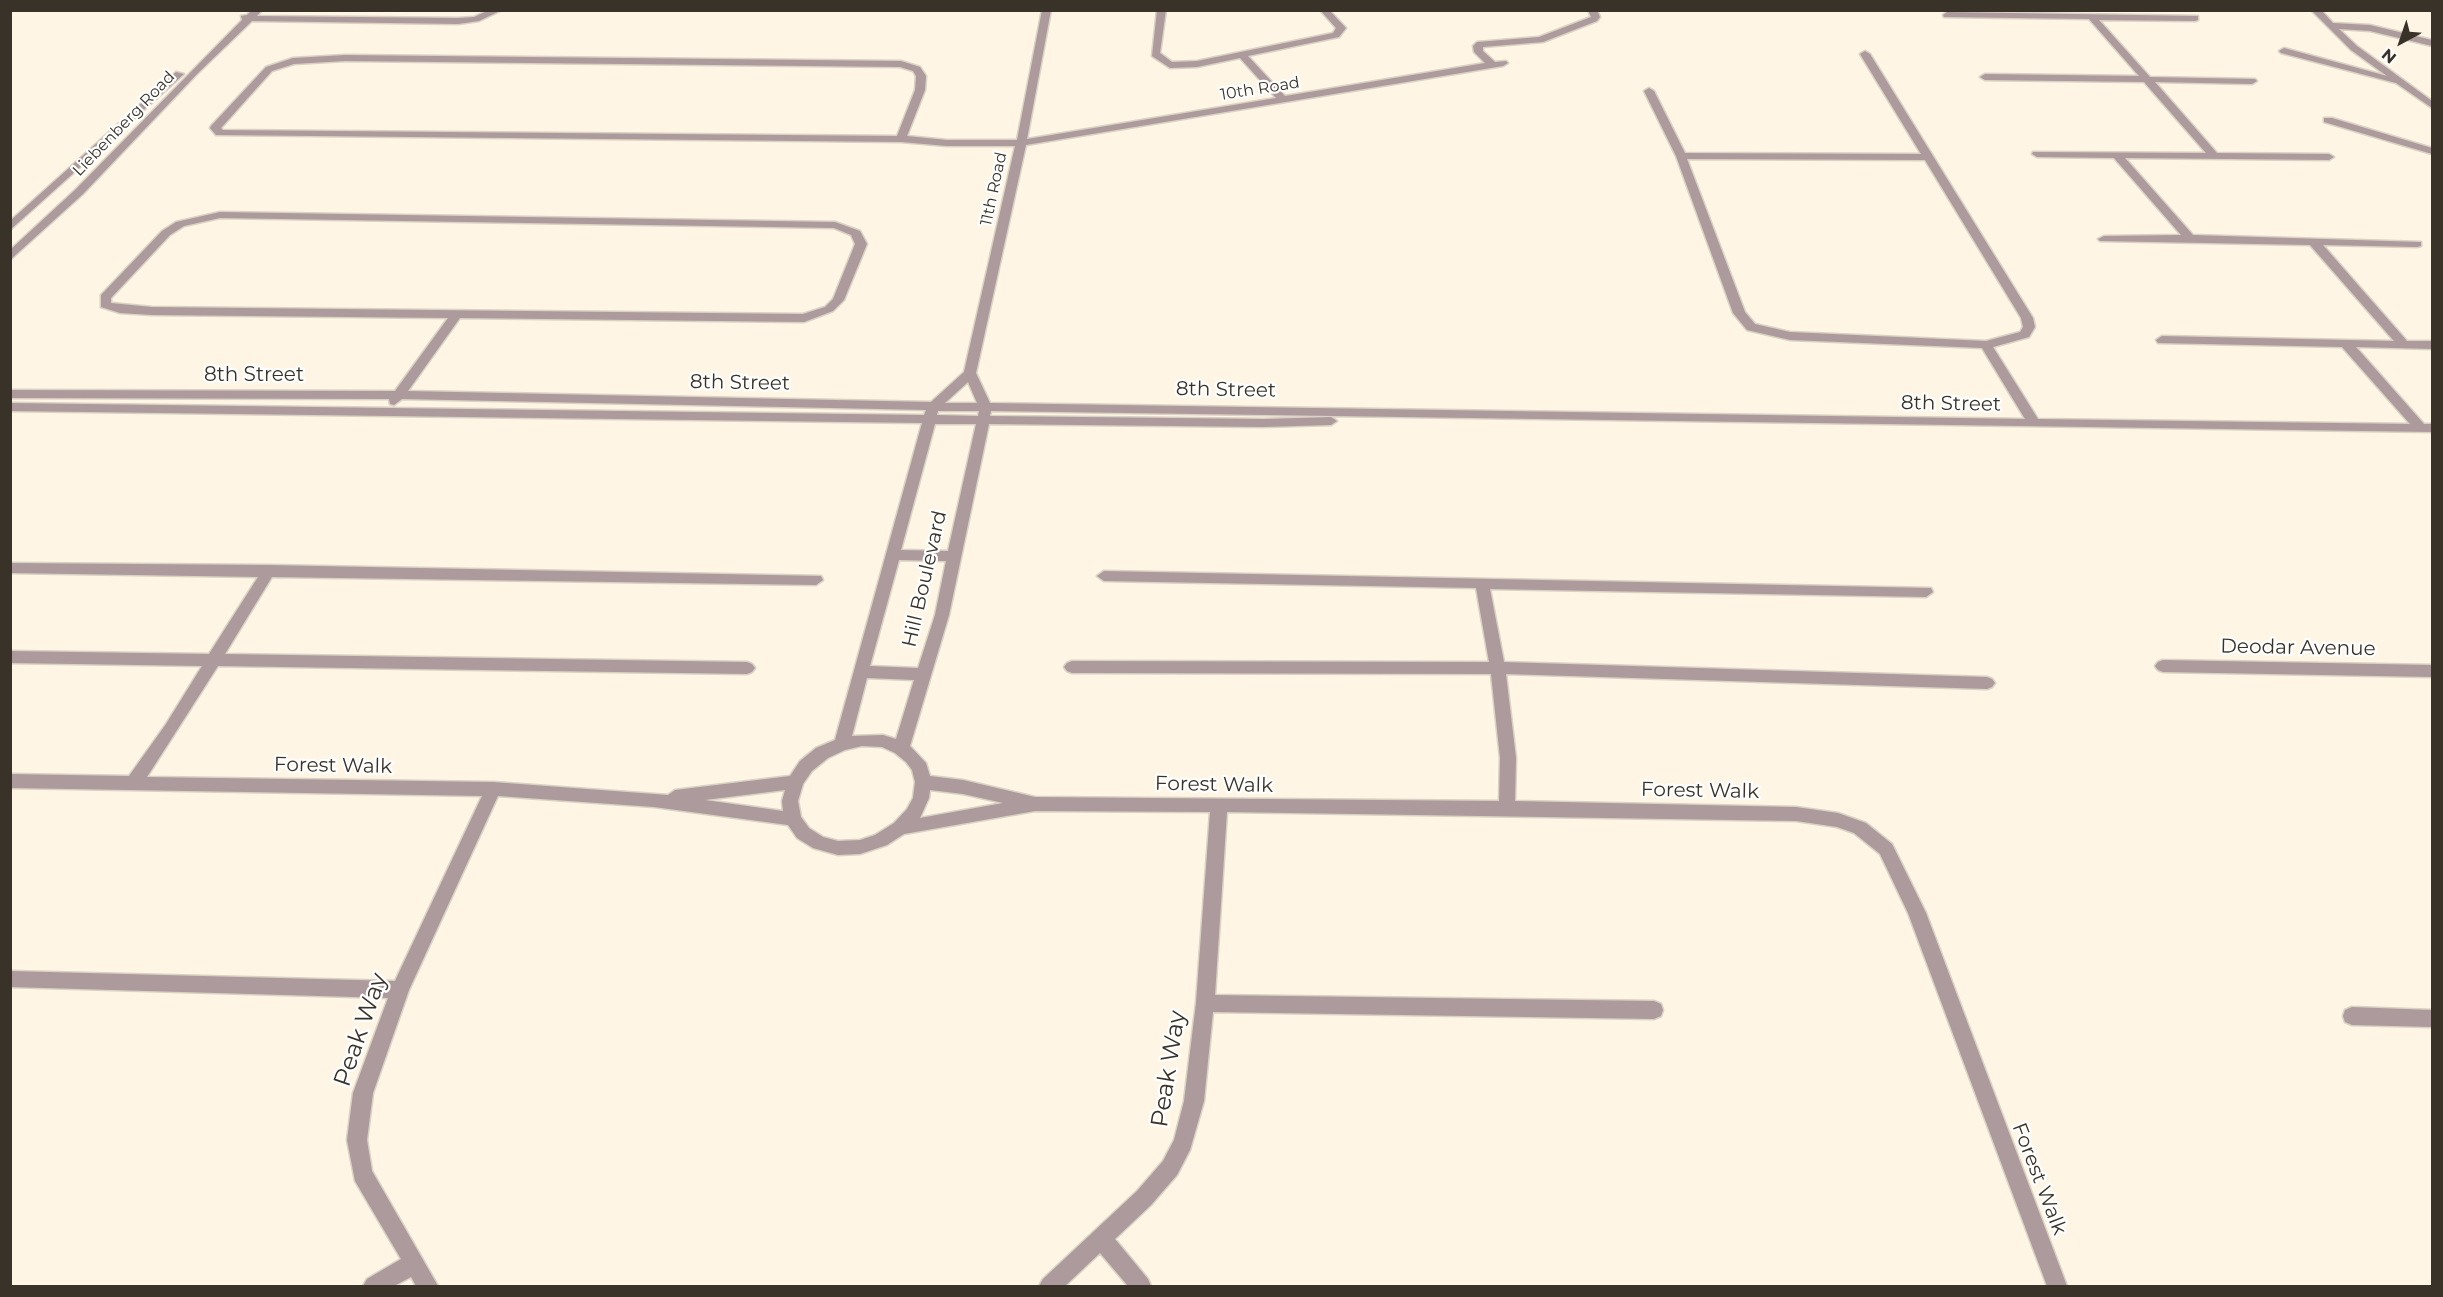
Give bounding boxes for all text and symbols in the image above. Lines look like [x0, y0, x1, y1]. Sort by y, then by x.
north arrow [2371, 12, 2431, 72]
text: N [2378, 45, 2400, 68]
street label: Liebenberg Road [69, 68, 179, 180]
street label: 10th Road [1219, 73, 1301, 105]
street label: 11th Road [977, 150, 1011, 228]
street label: 8th Street [204, 363, 304, 387]
street label: 8th Street [690, 370, 790, 396]
street label: 8th Street [1176, 377, 1276, 403]
street label: 8th Street [1901, 391, 2001, 417]
street label: Hill Boulevard [898, 508, 952, 650]
street label: Deodar Avenue [2220, 635, 2376, 661]
street label: Forest Walk [274, 753, 392, 779]
street label: Forest Walk [1155, 772, 1273, 798]
street label: Forest Walk [1641, 778, 1759, 804]
street label: Peak Way [328, 970, 394, 1090]
street label: Peak Way [1146, 1009, 1192, 1129]
street label: Forest Walk [2007, 1120, 2071, 1238]

